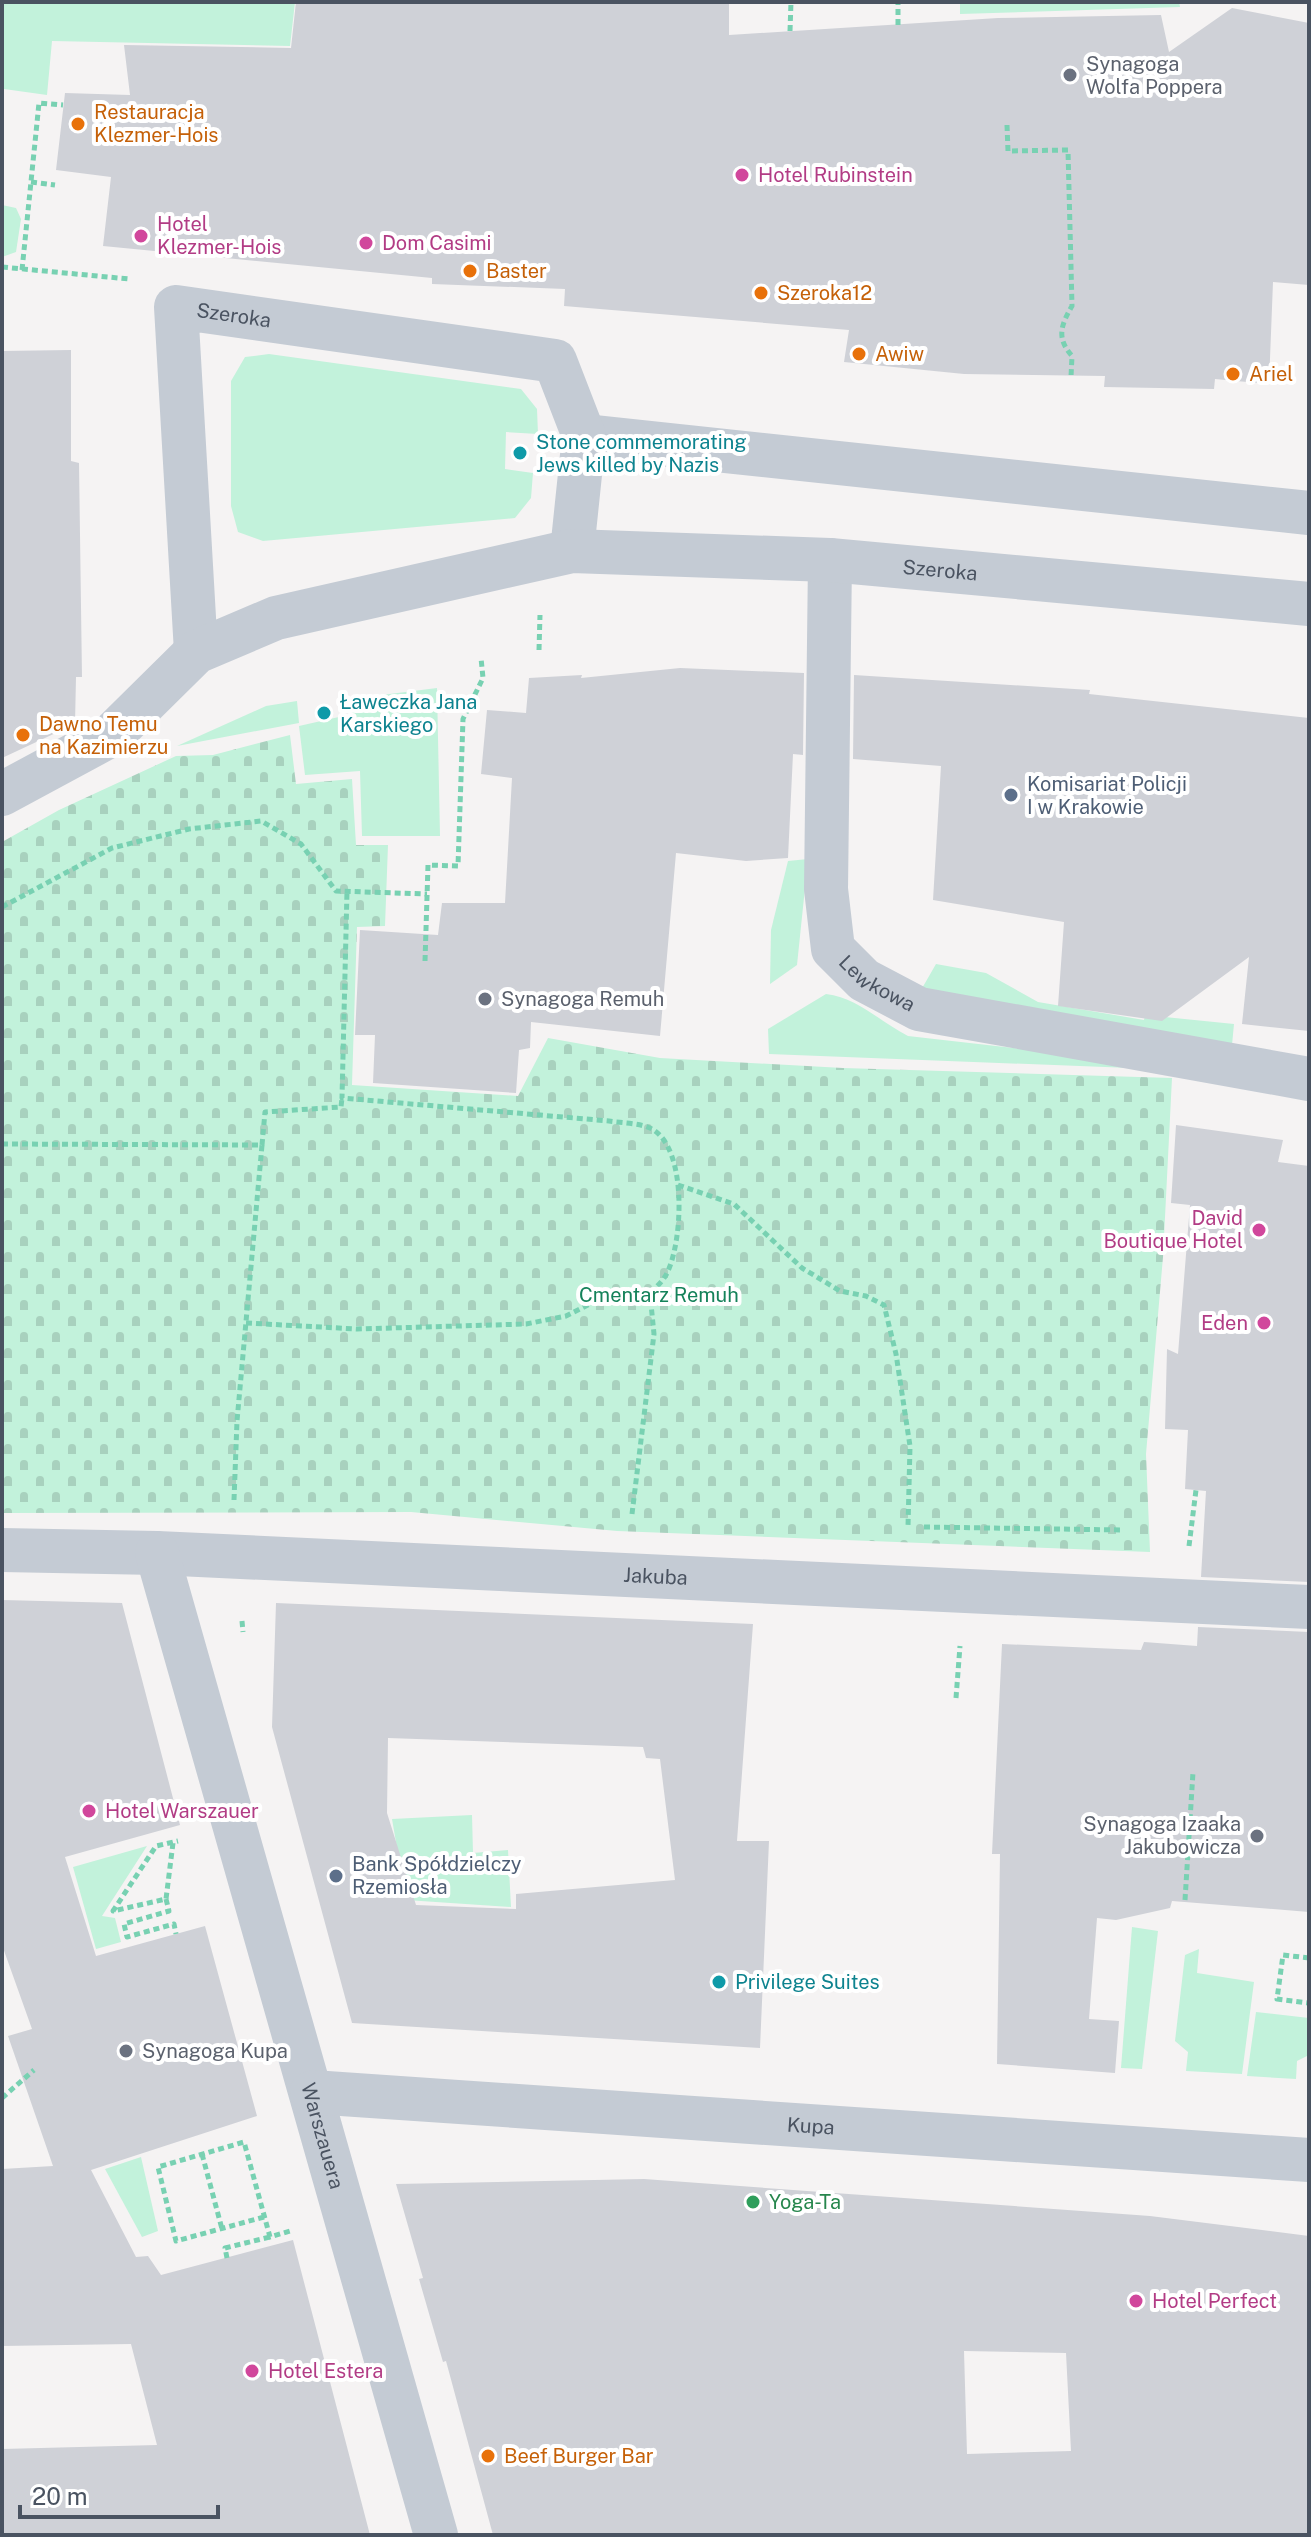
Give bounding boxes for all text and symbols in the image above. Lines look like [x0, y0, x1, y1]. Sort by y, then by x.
place label: Synagoga Wolfa Poppera [1086, 52, 1223, 99]
marker: Synagoga Wolfa Poppera [1061, 66, 1079, 84]
place label: Restauracja Klezmer-Hois [94, 100, 218, 147]
marker: Restauracja Klezmer-Hois [69, 115, 87, 133]
place label: Hotel Rubinstein [758, 163, 913, 187]
marker: Hotel Rubinstein [733, 166, 751, 184]
place label: Hotel Klezmer-Hois [157, 212, 281, 259]
marker: Hotel Klezmer-Hois [132, 227, 150, 245]
place label: Dom Casimi [382, 231, 491, 255]
marker: Dom Casimi [357, 234, 375, 252]
place label: Baster [486, 259, 547, 283]
marker: Baster [461, 262, 479, 280]
place label: Szeroka12 [777, 281, 872, 305]
marker: Szeroka12 [752, 284, 770, 302]
street label: Szeroka [195, 298, 273, 332]
place label: Awiw [875, 342, 925, 366]
marker: Awiw [850, 345, 868, 363]
place label: Ariel [1249, 362, 1293, 386]
marker: Ariel [1224, 365, 1242, 383]
place label: Stone commemorating Jews killed by Nazis [536, 430, 747, 477]
marker: Stone commemorating Jews killed by Nazis [511, 444, 529, 462]
street label: Szeroka [902, 555, 979, 586]
place label: Ławeczka Jana Karskiego [340, 690, 477, 737]
marker: Ławeczka Jana Karskiego [315, 704, 333, 722]
place label: Dawno Temu na Kazimierzu [39, 712, 168, 759]
marker: Dawno Temu na Kazimierzu [14, 726, 32, 744]
place label: Komisariat Policji I w Krakowie [1027, 772, 1187, 819]
marker: Komisariat Policji I w Krakowie [1002, 786, 1020, 804]
street label: Lewkowa [834, 950, 919, 1017]
place label: Synagoga Remuh [501, 987, 664, 1011]
marker: Synagoga Remuh [476, 990, 494, 1008]
place label: David Boutique Hotel [1103, 1206, 1243, 1253]
marker: David Boutique Hotel [1250, 1221, 1268, 1239]
park label: Cmentarz Remuh [579, 1283, 739, 1307]
place label: Eden [1201, 1311, 1248, 1335]
marker: Eden [1255, 1314, 1273, 1332]
street label: Jakuba [623, 1563, 688, 1590]
place label: Hotel Warszauer [105, 1799, 259, 1823]
marker: Hotel Warszauer [80, 1802, 98, 1820]
place label: Synagoga Izaaka Jakubowicza [1083, 1812, 1241, 1859]
marker: Synagoga Izaaka Jakubowicza [1248, 1827, 1266, 1845]
place label: Bank Spółdzielczy Rzemiosła [352, 1852, 522, 1899]
marker: Bank Spółdzielczy Rzemiosła [327, 1867, 345, 1885]
place label: Privilege Suites [735, 1970, 880, 1994]
marker: Privilege Suites [710, 1973, 728, 1991]
place label: Synagoga Kupa [142, 2039, 288, 2063]
marker: Synagoga Kupa [117, 2042, 135, 2060]
street label: Warszauera [296, 2080, 349, 2192]
street label: Kupa [786, 2112, 835, 2140]
place label: Yoga-Ta [769, 2190, 841, 2214]
marker: Yoga-Ta [744, 2193, 762, 2211]
place label: Hotel Perfect [1152, 2289, 1277, 2313]
marker: Hotel Perfect [1127, 2292, 1145, 2310]
place label: Hotel Estera [268, 2359, 383, 2383]
marker: Hotel Estera [243, 2362, 261, 2380]
place label: Beef Burger Bar [504, 2444, 654, 2468]
marker: Beef Burger Bar [479, 2447, 497, 2465]
scale bar [20, 2469, 218, 2519]
text: 20 m [32, 2482, 88, 2510]

